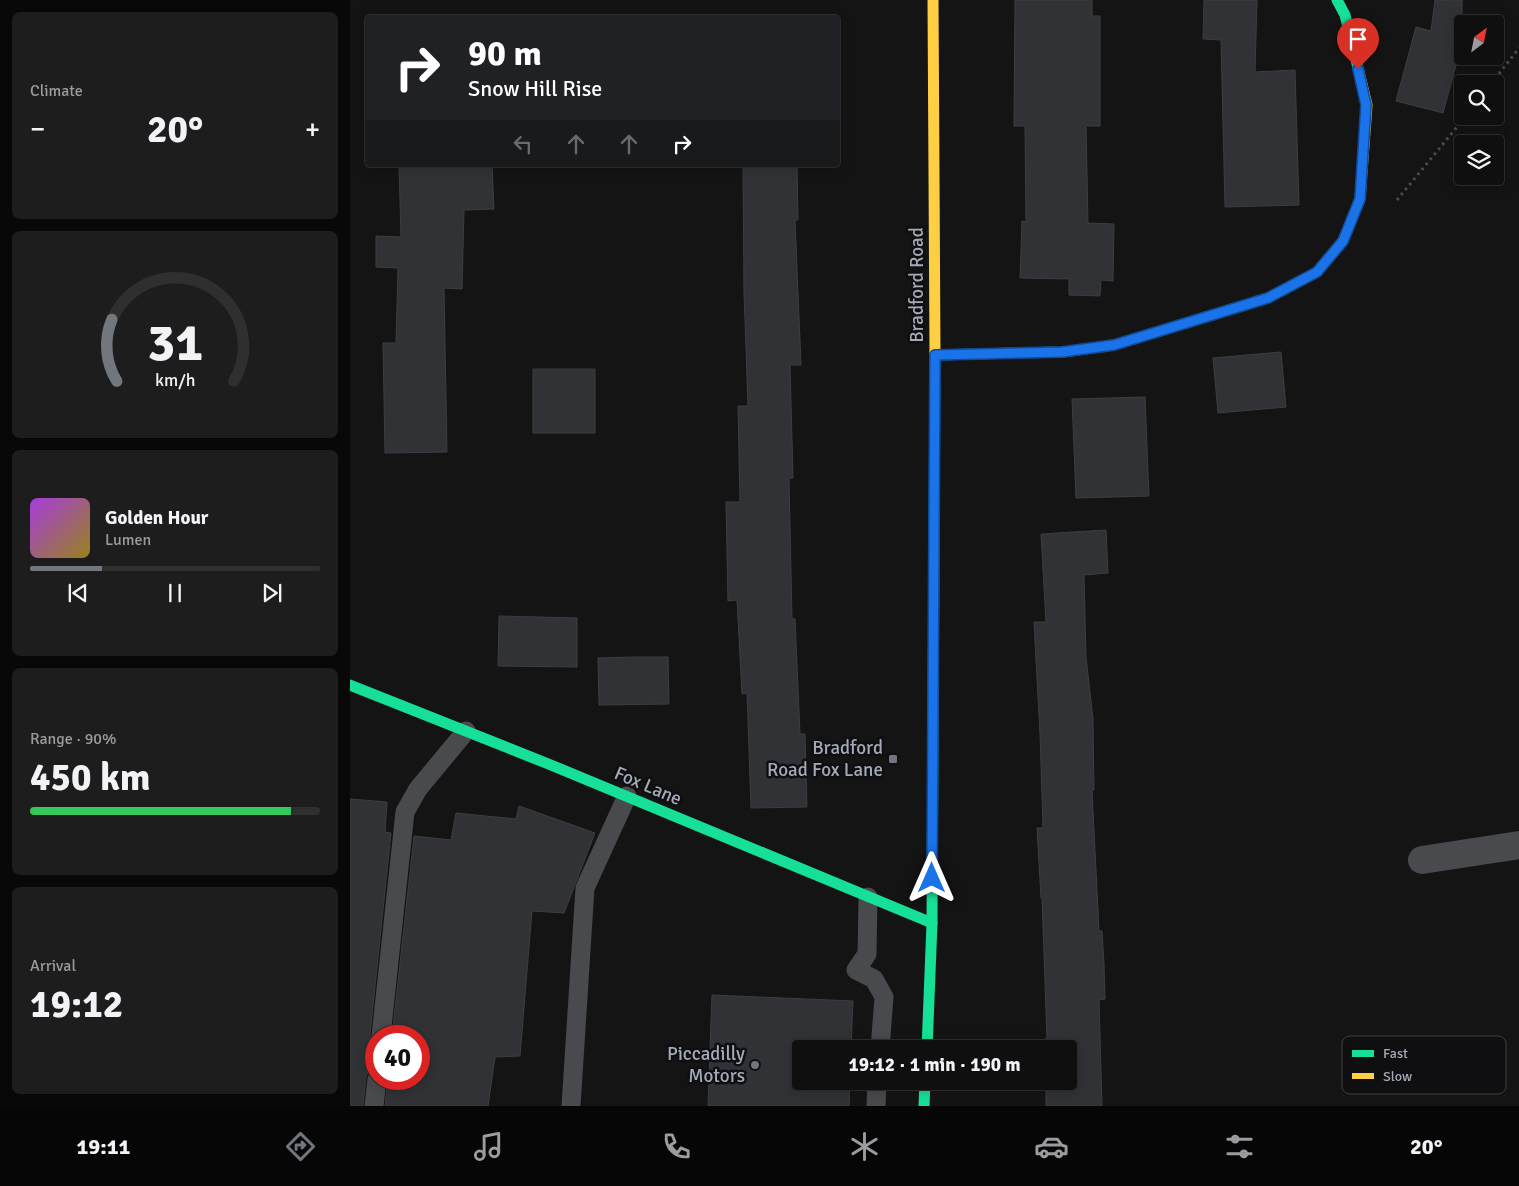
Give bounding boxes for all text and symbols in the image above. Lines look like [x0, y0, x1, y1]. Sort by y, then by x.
north arrow [1454, 15, 1504, 65]
map controls [1454, 15, 1504, 185]
pin [1337, 18, 1379, 69]
icon: arrive [1344, 25, 1372, 53]
text: 90 m [468, 32, 542, 75]
icon: right [385, 35, 450, 100]
text: Snow Hill Rise [468, 75, 602, 102]
button: search [1454, 75, 1504, 125]
text: Climate [30, 81, 83, 101]
text: 20° [147, 106, 203, 153]
text: − [30, 112, 45, 146]
text: + [305, 112, 320, 146]
icon: left [509, 130, 537, 158]
icon: ahead [562, 130, 590, 158]
icon: ahead [615, 130, 643, 158]
icon: right [668, 130, 696, 158]
button: layers [1454, 135, 1504, 185]
street label: Bradford Road [905, 227, 929, 343]
text: 31 [147, 311, 203, 375]
text: km/h [155, 369, 195, 391]
text: Golden Hour [105, 506, 208, 530]
text: Lumen [105, 530, 151, 550]
icon: previous [64, 579, 92, 607]
icon: pause [161, 579, 189, 607]
icon: next [258, 579, 286, 607]
text: Range · 90% [30, 729, 116, 749]
place label: Bradford Road Fox Lane [767, 736, 883, 782]
marker: Bradford Road Fox Lane [887, 753, 899, 765]
text: 450 km [30, 754, 151, 801]
street label: Fox Lane [611, 761, 685, 811]
position arrow [905, 851, 957, 903]
text: Arrival [30, 956, 76, 976]
text: 19:12 [30, 981, 123, 1028]
speed limit sign: 40 [365, 1025, 430, 1090]
legend [1342, 1036, 1506, 1094]
place label: Piccadilly Motors [667, 1042, 745, 1088]
text: Fast [1383, 1045, 1408, 1062]
text: 19:12 · 1 min · 190 m [848, 1053, 1021, 1077]
marker: Piccadilly Motors [749, 1059, 761, 1071]
text: Slow [1383, 1068, 1412, 1085]
icon: directions [283, 1129, 318, 1164]
icon: music [471, 1129, 506, 1164]
icon: phone [659, 1129, 694, 1164]
icon: climate [847, 1129, 882, 1164]
icon: car [1034, 1129, 1069, 1164]
icon: filters [1222, 1129, 1257, 1164]
text: 19:11 [76, 1133, 130, 1160]
text: 20° [1410, 1133, 1443, 1160]

